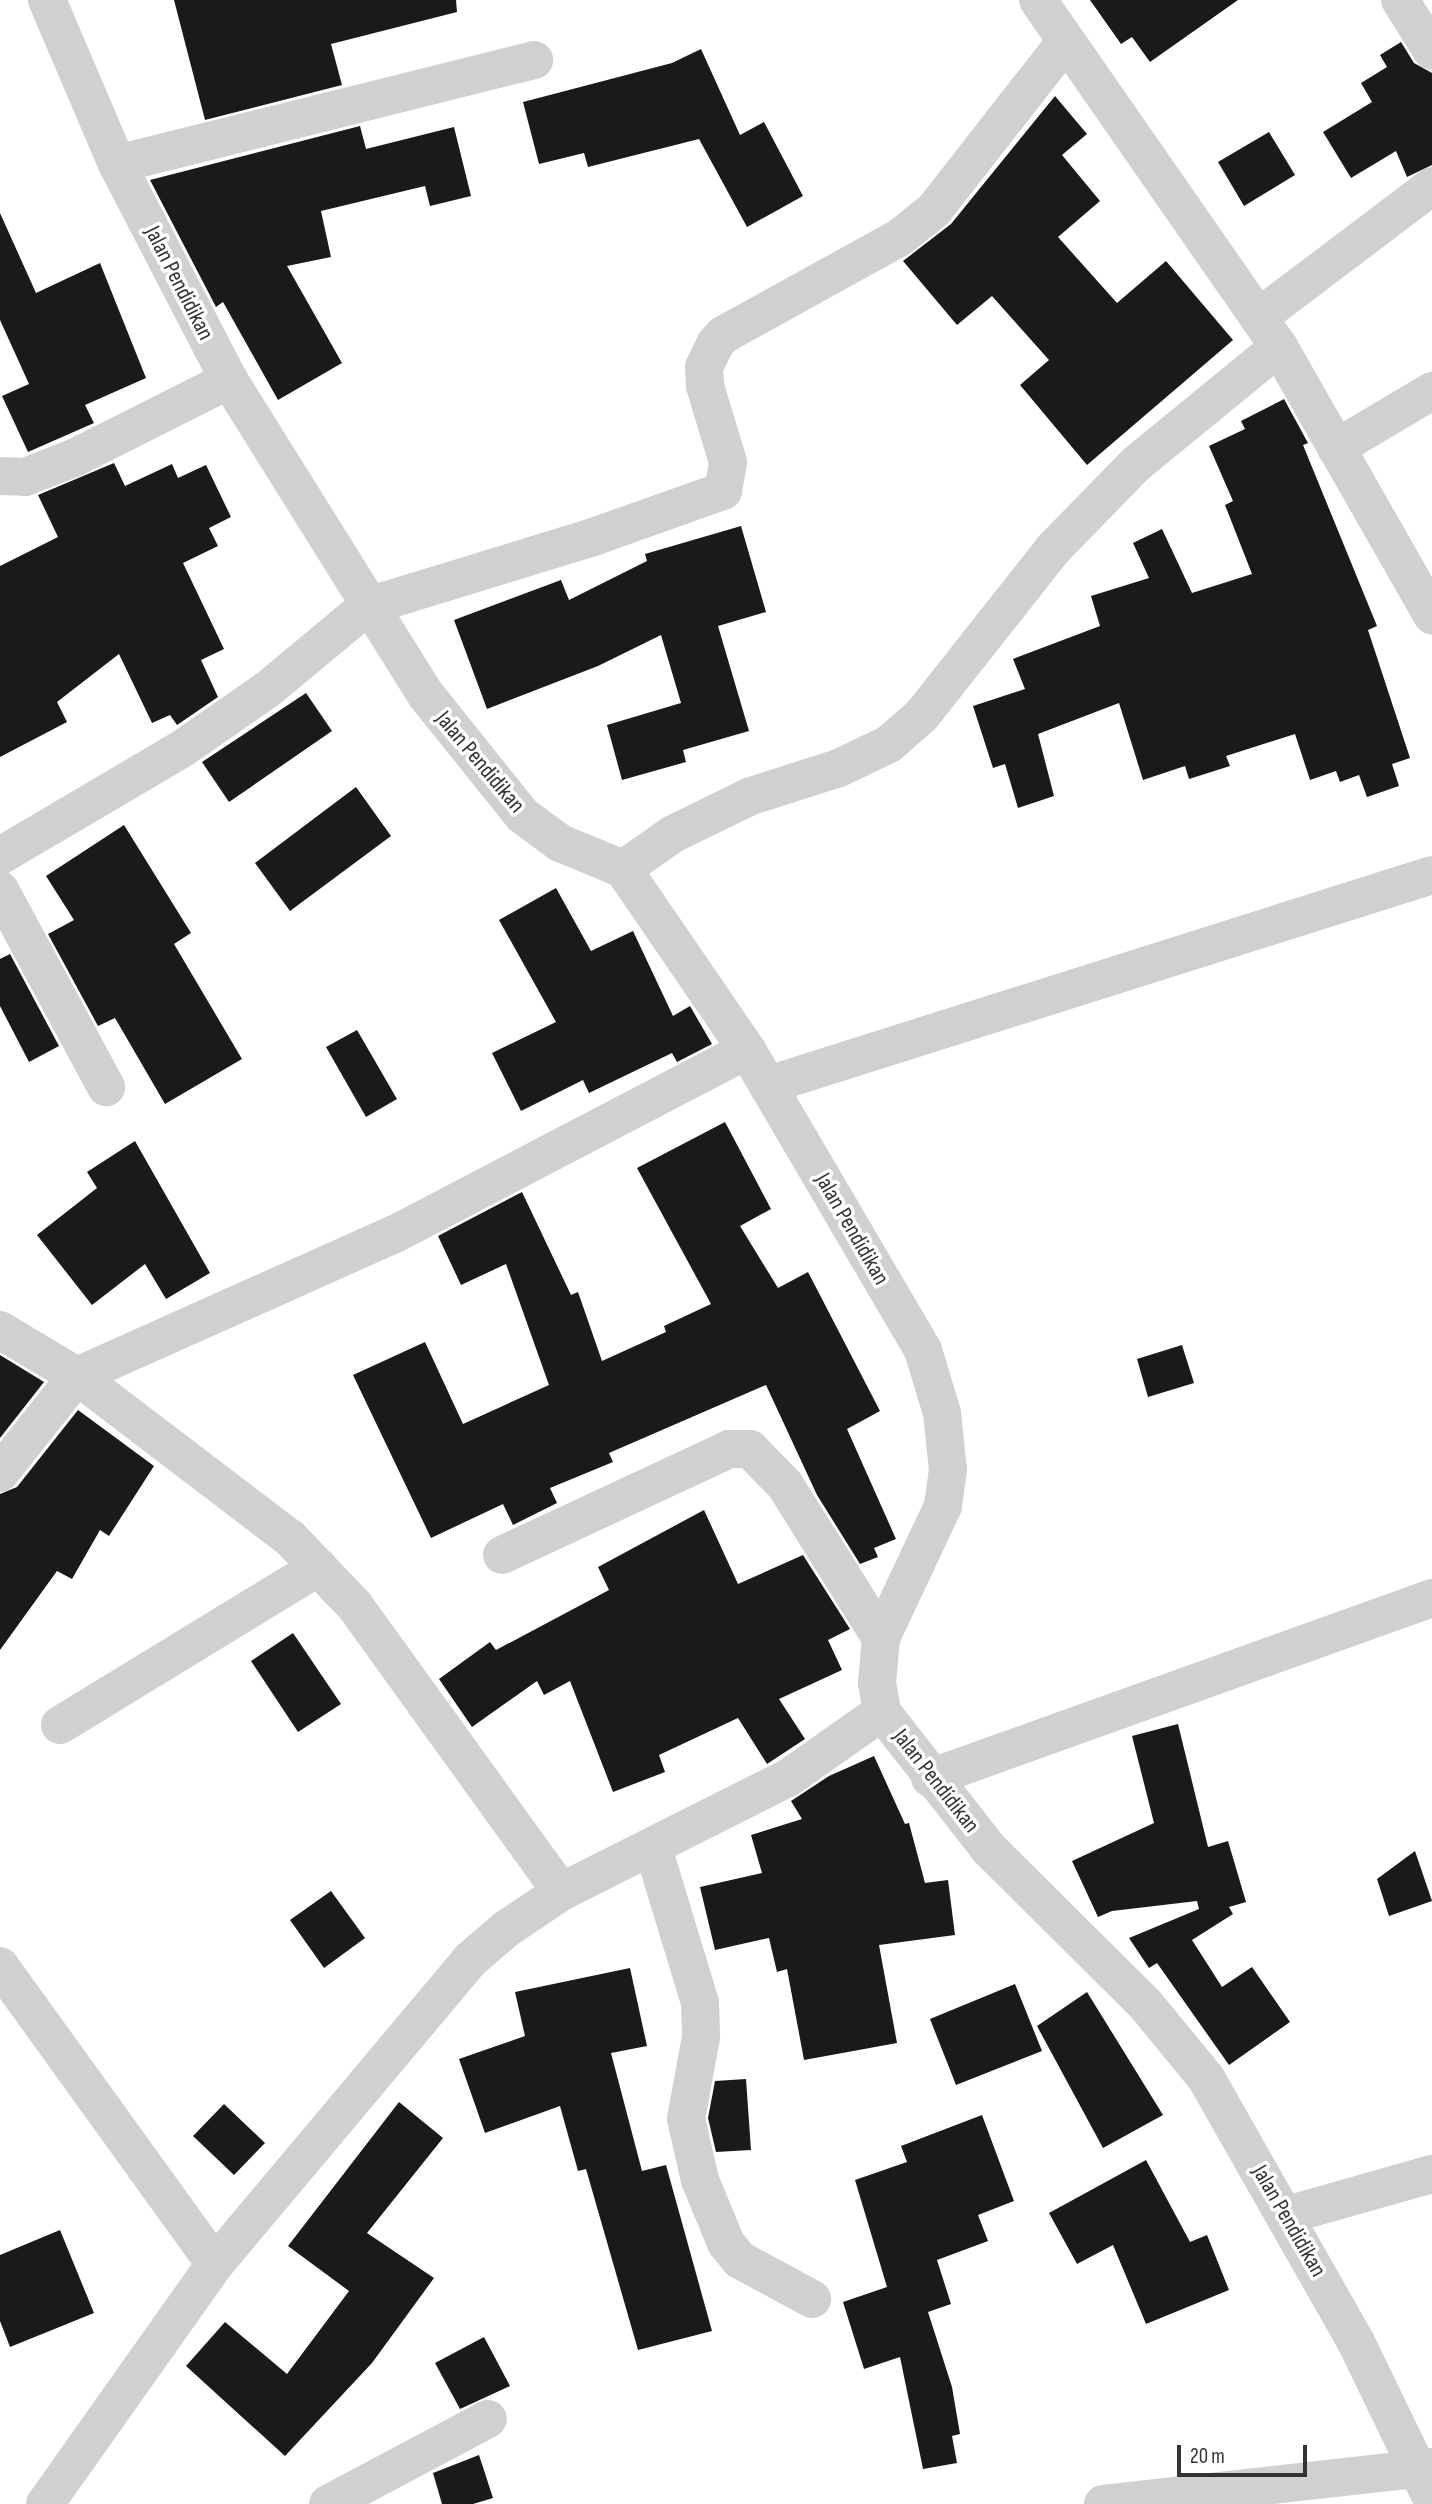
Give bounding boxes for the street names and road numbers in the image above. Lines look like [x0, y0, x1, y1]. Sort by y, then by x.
street label: Jalan Pendidikan [139, 221, 219, 345]
street label: Jalan Pendidikan [430, 706, 530, 818]
street label: Jalan Pendidikan [809, 1168, 895, 1290]
street label: Jalan Pendidikan [887, 1724, 985, 1838]
street label: Jalan Pendidikan [1246, 2160, 1332, 2282]

